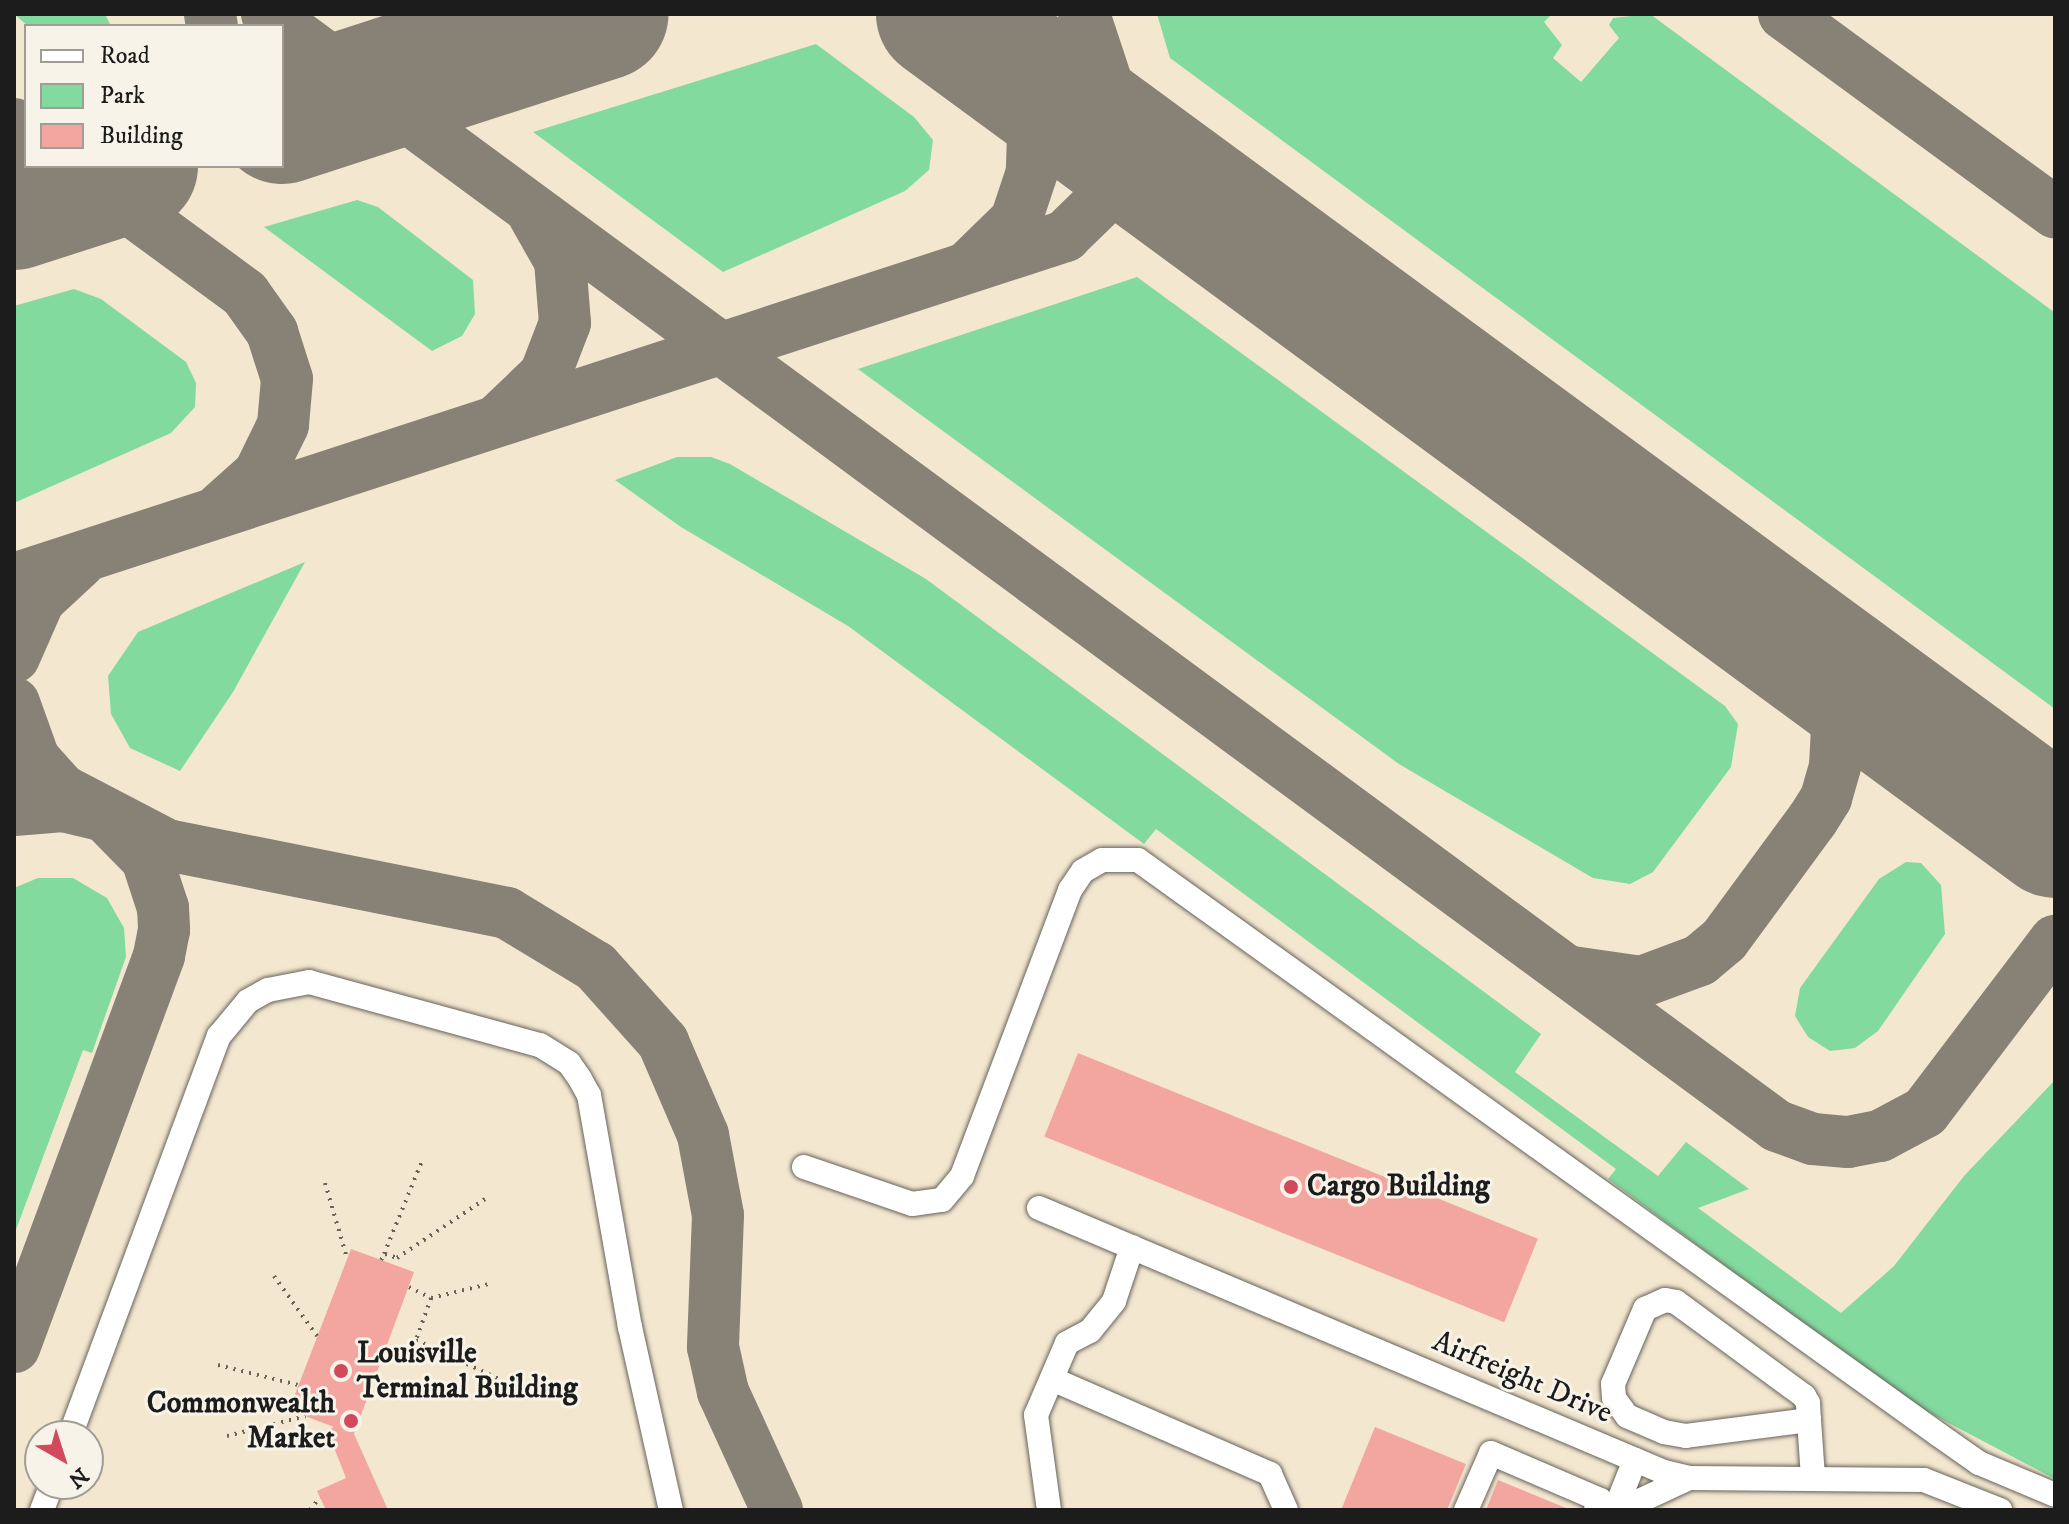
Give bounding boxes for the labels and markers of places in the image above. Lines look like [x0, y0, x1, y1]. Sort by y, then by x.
place label: Cargo Building [1307, 1169, 1490, 1205]
marker: Cargo Building [1282, 1178, 1300, 1196]
place label: Louisville Terminal Building [357, 1336, 578, 1406]
marker: Louisville Terminal Building [332, 1362, 350, 1380]
place label: Commonwealth Market [147, 1386, 335, 1456]
marker: Commonwealth Market [342, 1412, 360, 1430]

